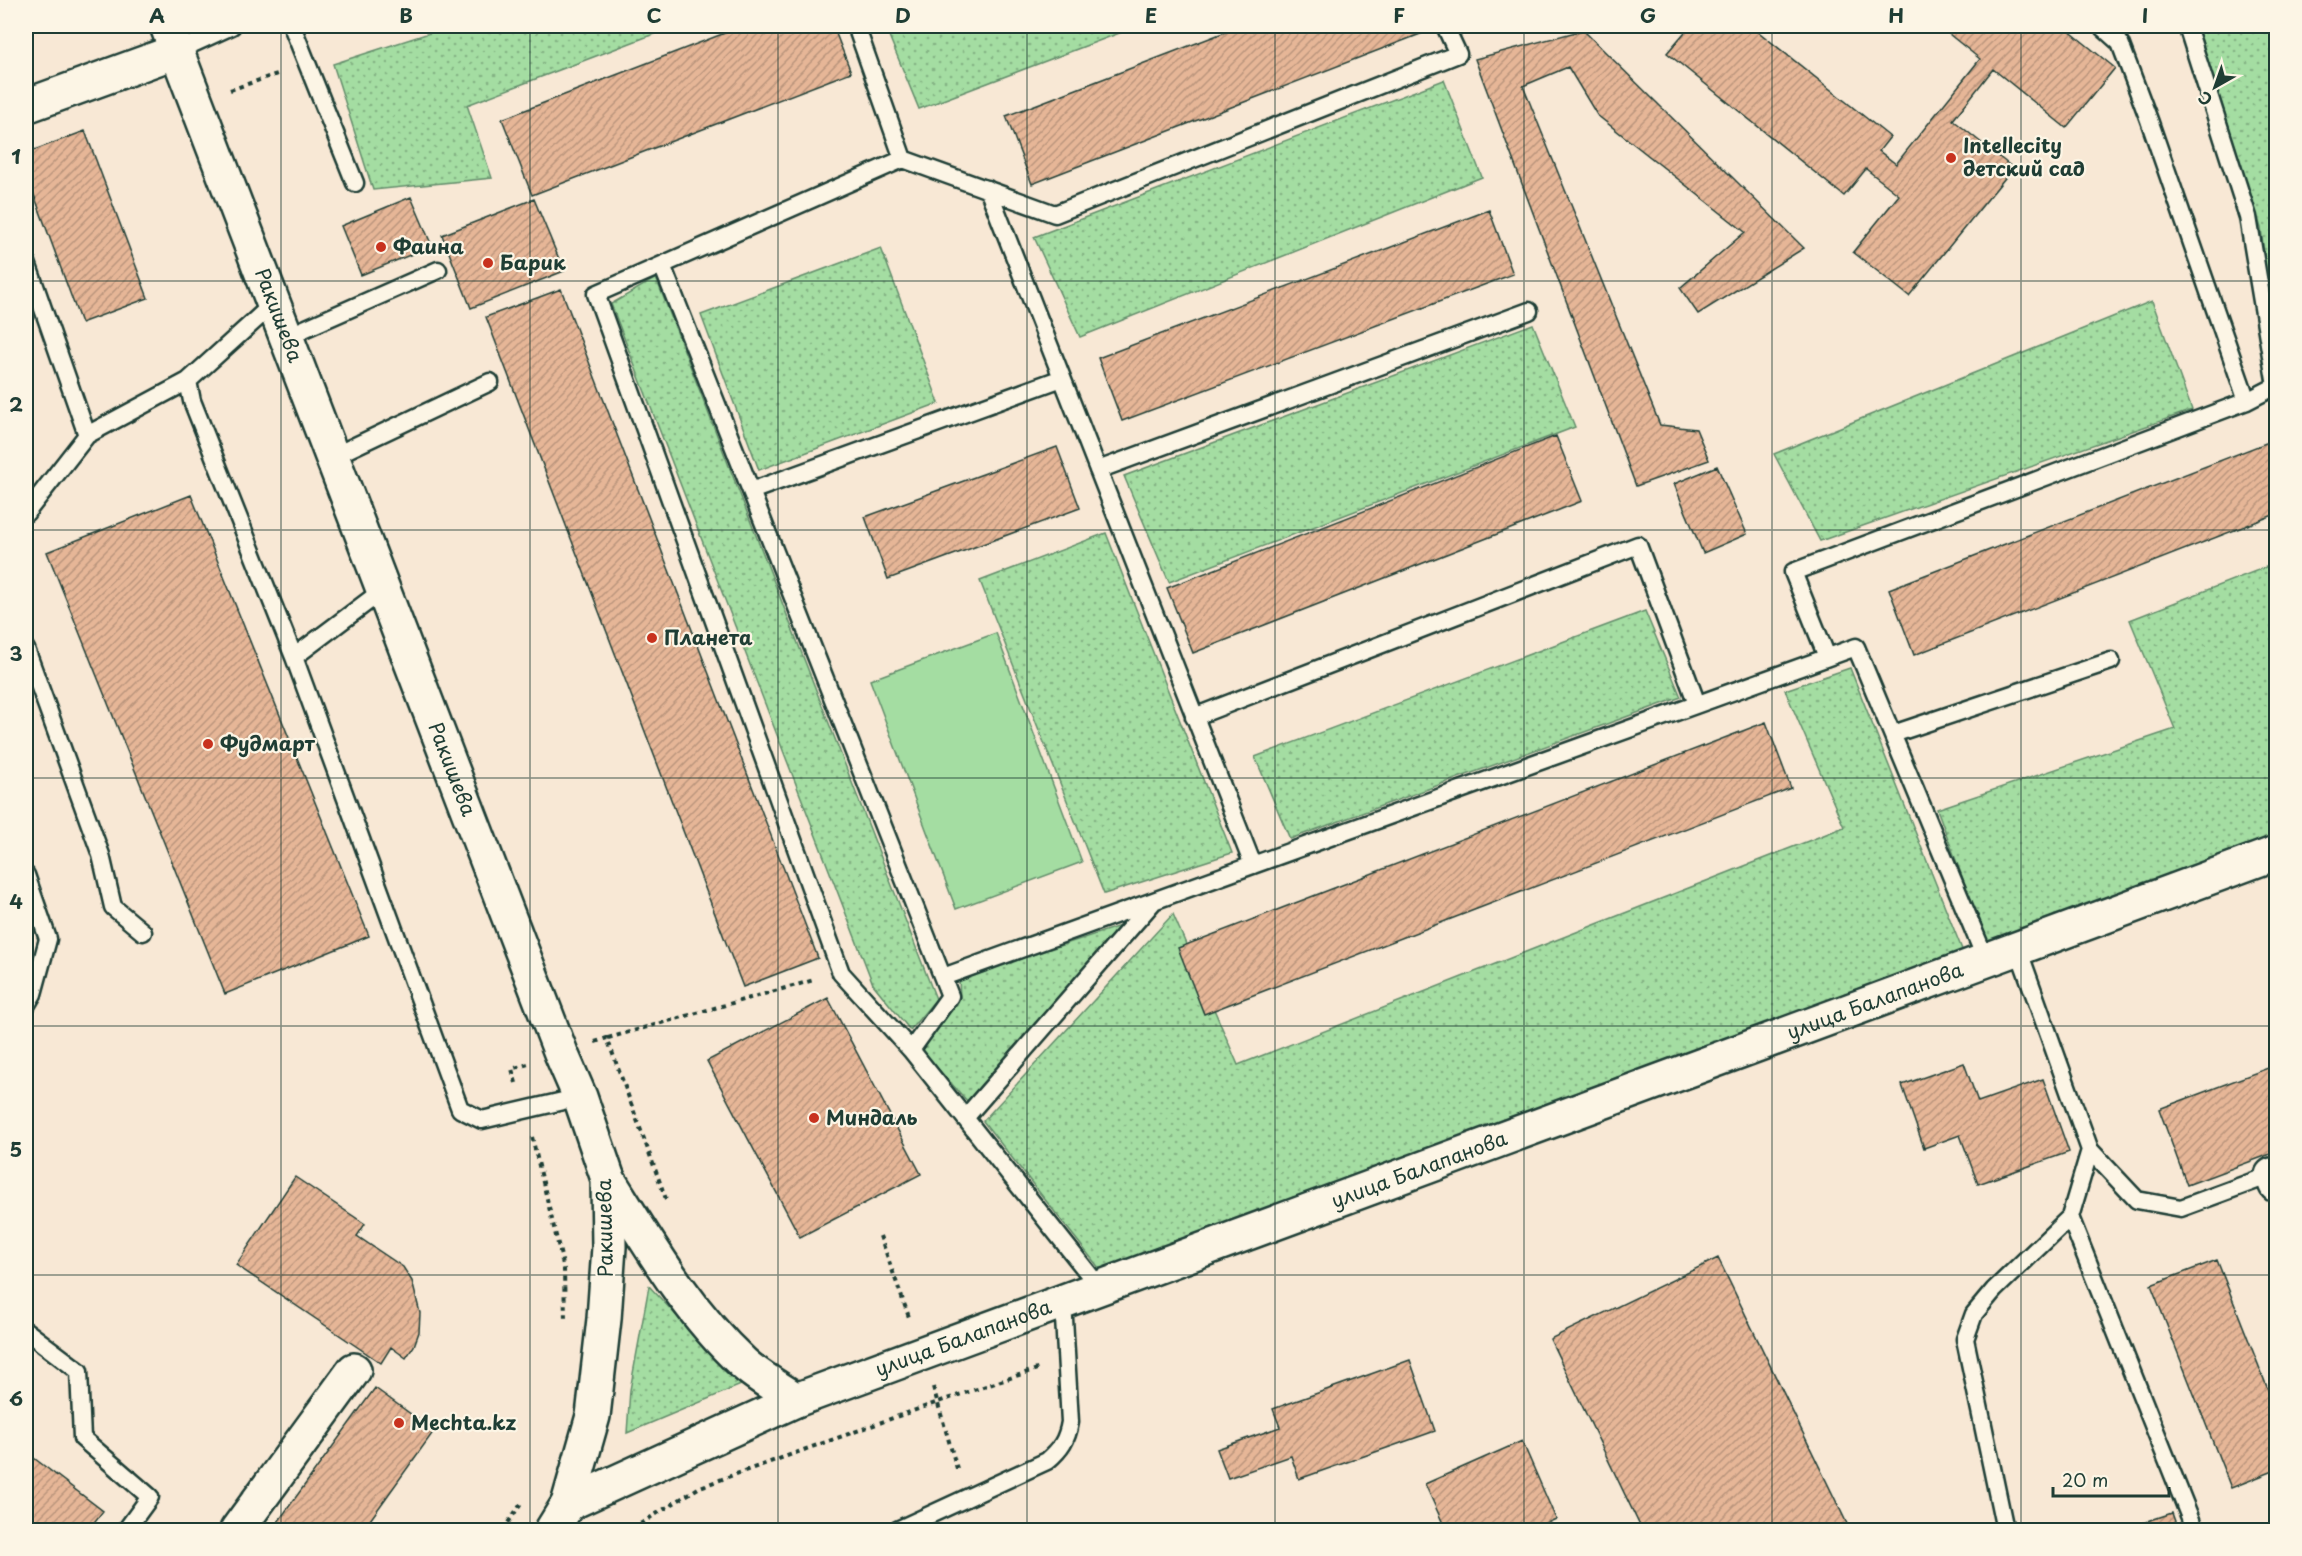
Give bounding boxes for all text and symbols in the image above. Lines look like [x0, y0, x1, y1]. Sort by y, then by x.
text: A [149, 0, 165, 30]
text: B [399, 0, 413, 30]
text: C [646, 0, 662, 30]
text: D [895, 0, 911, 30]
text: E [1145, 0, 1157, 30]
text: F [1393, 0, 1405, 30]
text: G [1640, 0, 1656, 30]
text: H [1888, 0, 1904, 30]
text: I [2142, 0, 2148, 30]
north arrow [2185, 57, 2245, 117]
text: С [2192, 86, 2217, 112]
place label: Intellecity детский сад [1963, 130, 2085, 183]
text: 1 [11, 141, 21, 171]
marker: Intellecity детский сад [1944, 151, 1958, 165]
place label: Фаина [393, 231, 464, 261]
marker: Фаина [374, 240, 388, 254]
place label: Барик [500, 247, 566, 277]
marker: Барик [481, 256, 495, 270]
street label: Ракишева [248, 263, 311, 367]
text: 2 [9, 389, 23, 419]
place label: Планета [664, 622, 753, 652]
marker: Планета [645, 631, 659, 645]
text: 3 [9, 638, 23, 668]
street label: Ракишева [421, 717, 485, 821]
place label: Фудмарт [220, 728, 316, 758]
marker: Фудмарт [201, 737, 215, 751]
text: 4 [9, 886, 23, 916]
street label: улица Балапанова [1782, 954, 1968, 1047]
place label: Миндаль [826, 1102, 918, 1132]
marker: Миндаль [807, 1111, 821, 1125]
street label: улица Балапанова [1326, 1122, 1512, 1215]
text: 5 [10, 1134, 22, 1164]
street label: Ракишева [588, 1178, 620, 1278]
street label: улица Балапанова [871, 1291, 1056, 1383]
text: 6 [9, 1383, 23, 1413]
place label: Mechta.kz [411, 1407, 516, 1437]
marker: Mechta.kz [392, 1416, 406, 1430]
scale bar [2053, 1460, 2168, 1498]
text: 20 m [2062, 1466, 2108, 1493]

